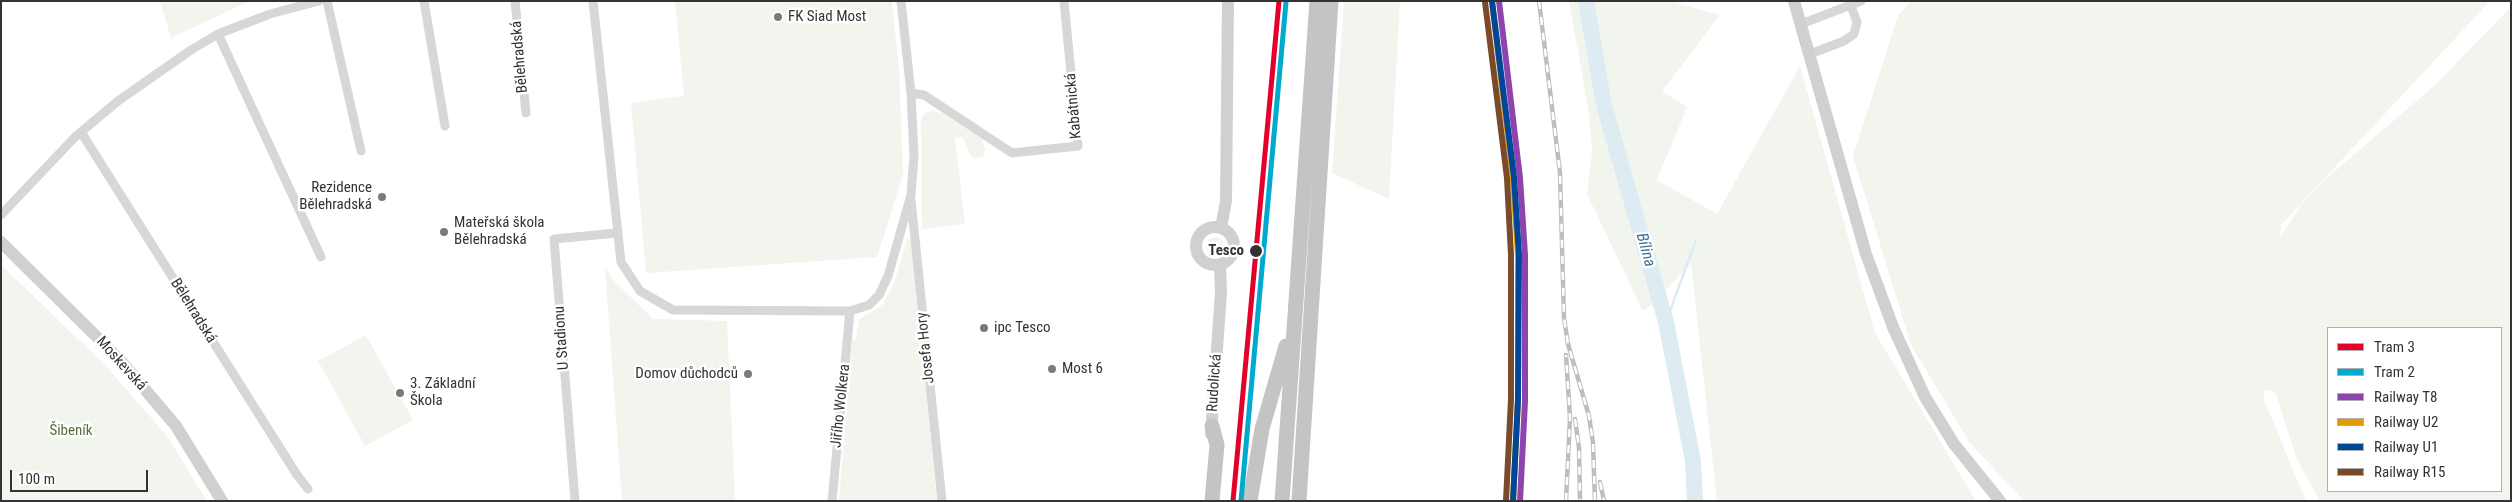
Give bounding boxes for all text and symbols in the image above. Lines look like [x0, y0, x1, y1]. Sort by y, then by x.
place label: FK Siad Most [788, 8, 866, 26]
marker: FK Siad Most [772, 11, 784, 23]
street label: Bělehradská [508, 20, 532, 94]
street label: Kabátnická [1062, 72, 1086, 140]
place label: Rezidence Bělehradská [299, 179, 372, 214]
marker: Rezidence Bělehradská [376, 191, 388, 203]
place label: Mateřská škola Bělehradská [454, 214, 545, 249]
marker: Mateřská škola Bělehradská [438, 226, 450, 238]
water label: Bílina [1631, 231, 1659, 269]
place label: Tesco [1208, 242, 1244, 260]
marker: Tesco [1248, 243, 1264, 259]
street label: Bělehradská [166, 275, 220, 347]
street label: U Stadionu [551, 305, 573, 371]
street label: Josefa Hory [913, 311, 939, 385]
place label: ipc Tesco [994, 319, 1051, 337]
marker: ipc Tesco [978, 322, 990, 334]
legend [2327, 327, 2502, 492]
street label: Moskevská [92, 333, 150, 395]
text: Tram 3 [2374, 338, 2415, 356]
street label: Rudolická [1204, 353, 1226, 413]
place label: Most 6 [1062, 360, 1103, 378]
street label: Jiřího Wolkera [828, 363, 854, 449]
marker: Most 6 [1046, 363, 1058, 375]
text: Tram 2 [2374, 363, 2415, 381]
place label: Domov důchodců [635, 365, 738, 383]
marker: Domov důchodců [742, 368, 754, 380]
place label: 3. Základní Škola [410, 375, 475, 410]
marker: 3. Základní Škola [394, 387, 406, 399]
text: Railway T8 [2374, 388, 2437, 406]
text: Railway U2 [2374, 413, 2438, 431]
park label: Šibeník [49, 422, 93, 440]
text: Railway U1 [2374, 438, 2438, 456]
scale bar [12, 460, 150, 492]
text: Railway R15 [2374, 463, 2445, 481]
text: 100 m [18, 470, 55, 488]

